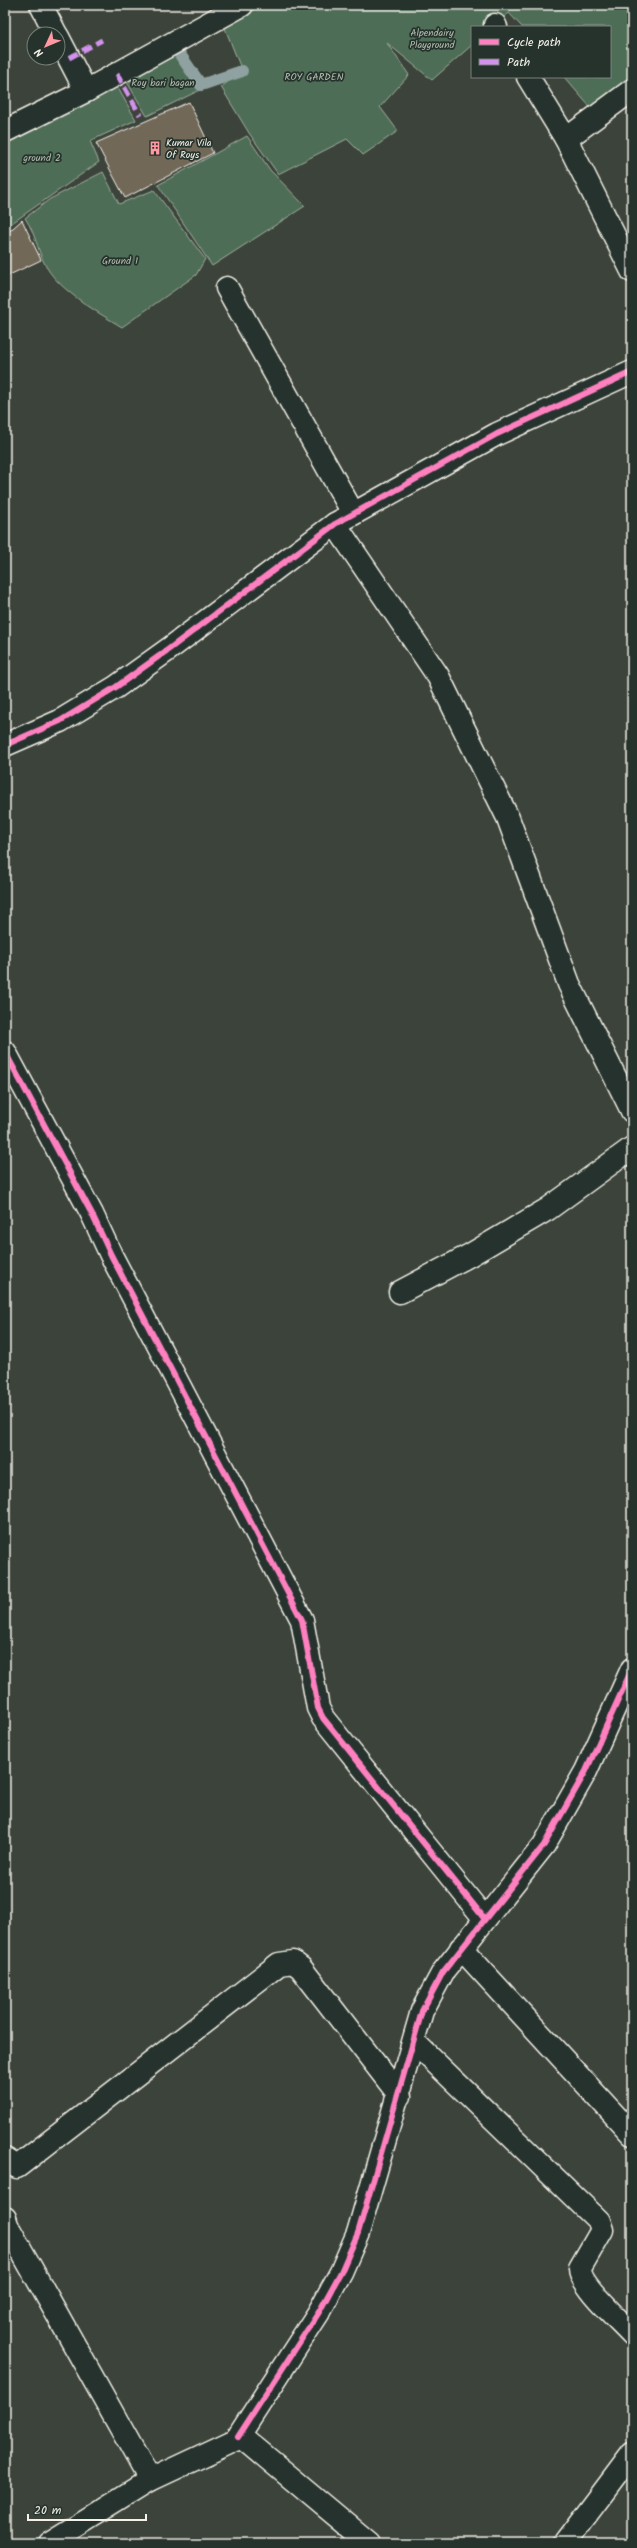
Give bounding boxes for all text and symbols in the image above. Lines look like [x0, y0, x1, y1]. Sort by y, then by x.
park label: Alpendairy Playground [410, 25, 455, 53]
north arrow [26, 26, 66, 66]
legend [471, 26, 611, 78]
text: Cycle path [507, 33, 561, 52]
text: N [31, 43, 48, 61]
text: Path [507, 53, 530, 72]
park label: ROY GARDEN [285, 69, 344, 85]
park label: Roy bari bagan [131, 75, 195, 91]
place label: Kumar Vila Of Roys [166, 135, 212, 163]
building icon: Kumar Vila Of Roys [147, 140, 163, 156]
park label: ground 2 [22, 150, 61, 166]
park label: Ground 1 [102, 253, 138, 269]
scale bar [28, 2496, 146, 2522]
text: 20 m [34, 2501, 62, 2520]

